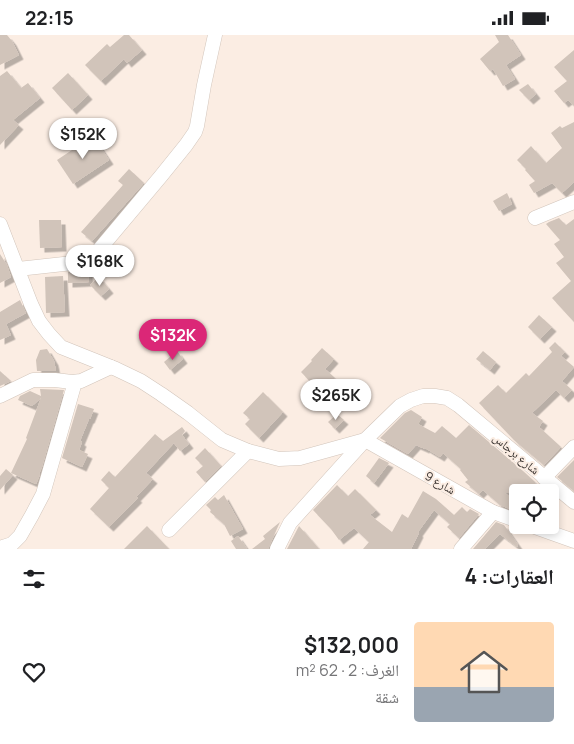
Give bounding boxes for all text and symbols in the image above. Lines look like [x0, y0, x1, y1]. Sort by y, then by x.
text: 22:15 [25, 5, 74, 31]
pin: $152K [48, 117, 118, 160]
text: $152K [60, 123, 106, 145]
pin: $168K [65, 245, 135, 287]
text: $168K [76, 250, 124, 272]
pin: $132K [138, 319, 208, 361]
text: $132K [150, 324, 196, 346]
pin: $265K [301, 379, 371, 421]
text: $265K [311, 384, 361, 406]
street label: شارع برجاس [489, 429, 543, 478]
street label: شارع 9 [422, 467, 459, 498]
map controls [509, 484, 559, 534]
button: locate [509, 484, 559, 534]
text: العقارات: 4 [464, 562, 554, 590]
icon: filters [20, 565, 48, 593]
text: $132,000 [304, 631, 399, 659]
icon: home [454, 642, 514, 702]
icon: heart [20, 658, 48, 686]
text: الغرف: 2 · 62 m² [296, 659, 399, 681]
text: شقة [375, 686, 399, 708]

